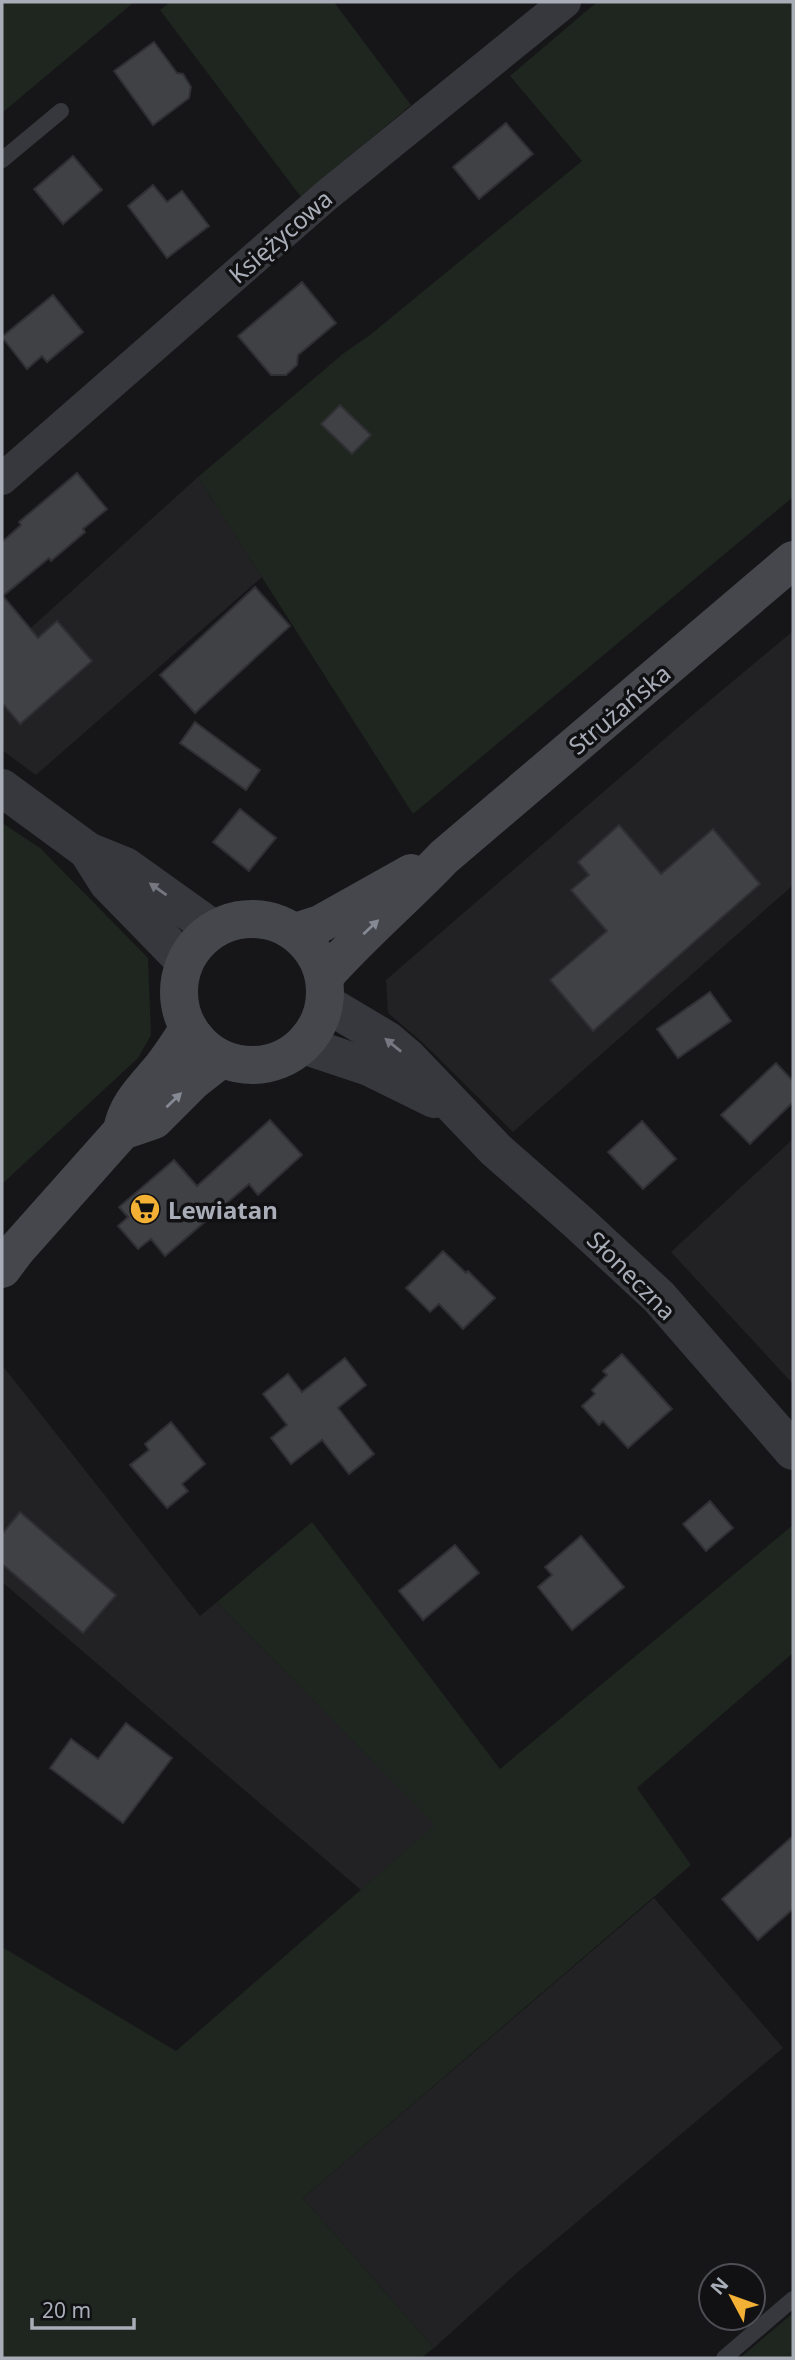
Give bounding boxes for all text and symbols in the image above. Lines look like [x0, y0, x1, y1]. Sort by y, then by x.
street label: Księżycowa [221, 182, 339, 290]
street label: Strużańska [561, 657, 677, 761]
one-way arrow [149, 882, 167, 896]
one-way arrow [362, 920, 379, 936]
one-way arrow [384, 1038, 402, 1053]
one-way arrow [165, 1092, 182, 1109]
supermarket icon: Lewiatan [128, 1192, 162, 1226]
place label: Lewiatan [168, 1193, 278, 1226]
street label: Słoneczna [580, 1223, 684, 1327]
north arrow [697, 2262, 767, 2332]
text: N [704, 2271, 734, 2300]
scale bar [32, 2286, 133, 2330]
text: 20 m [42, 2296, 91, 2324]

